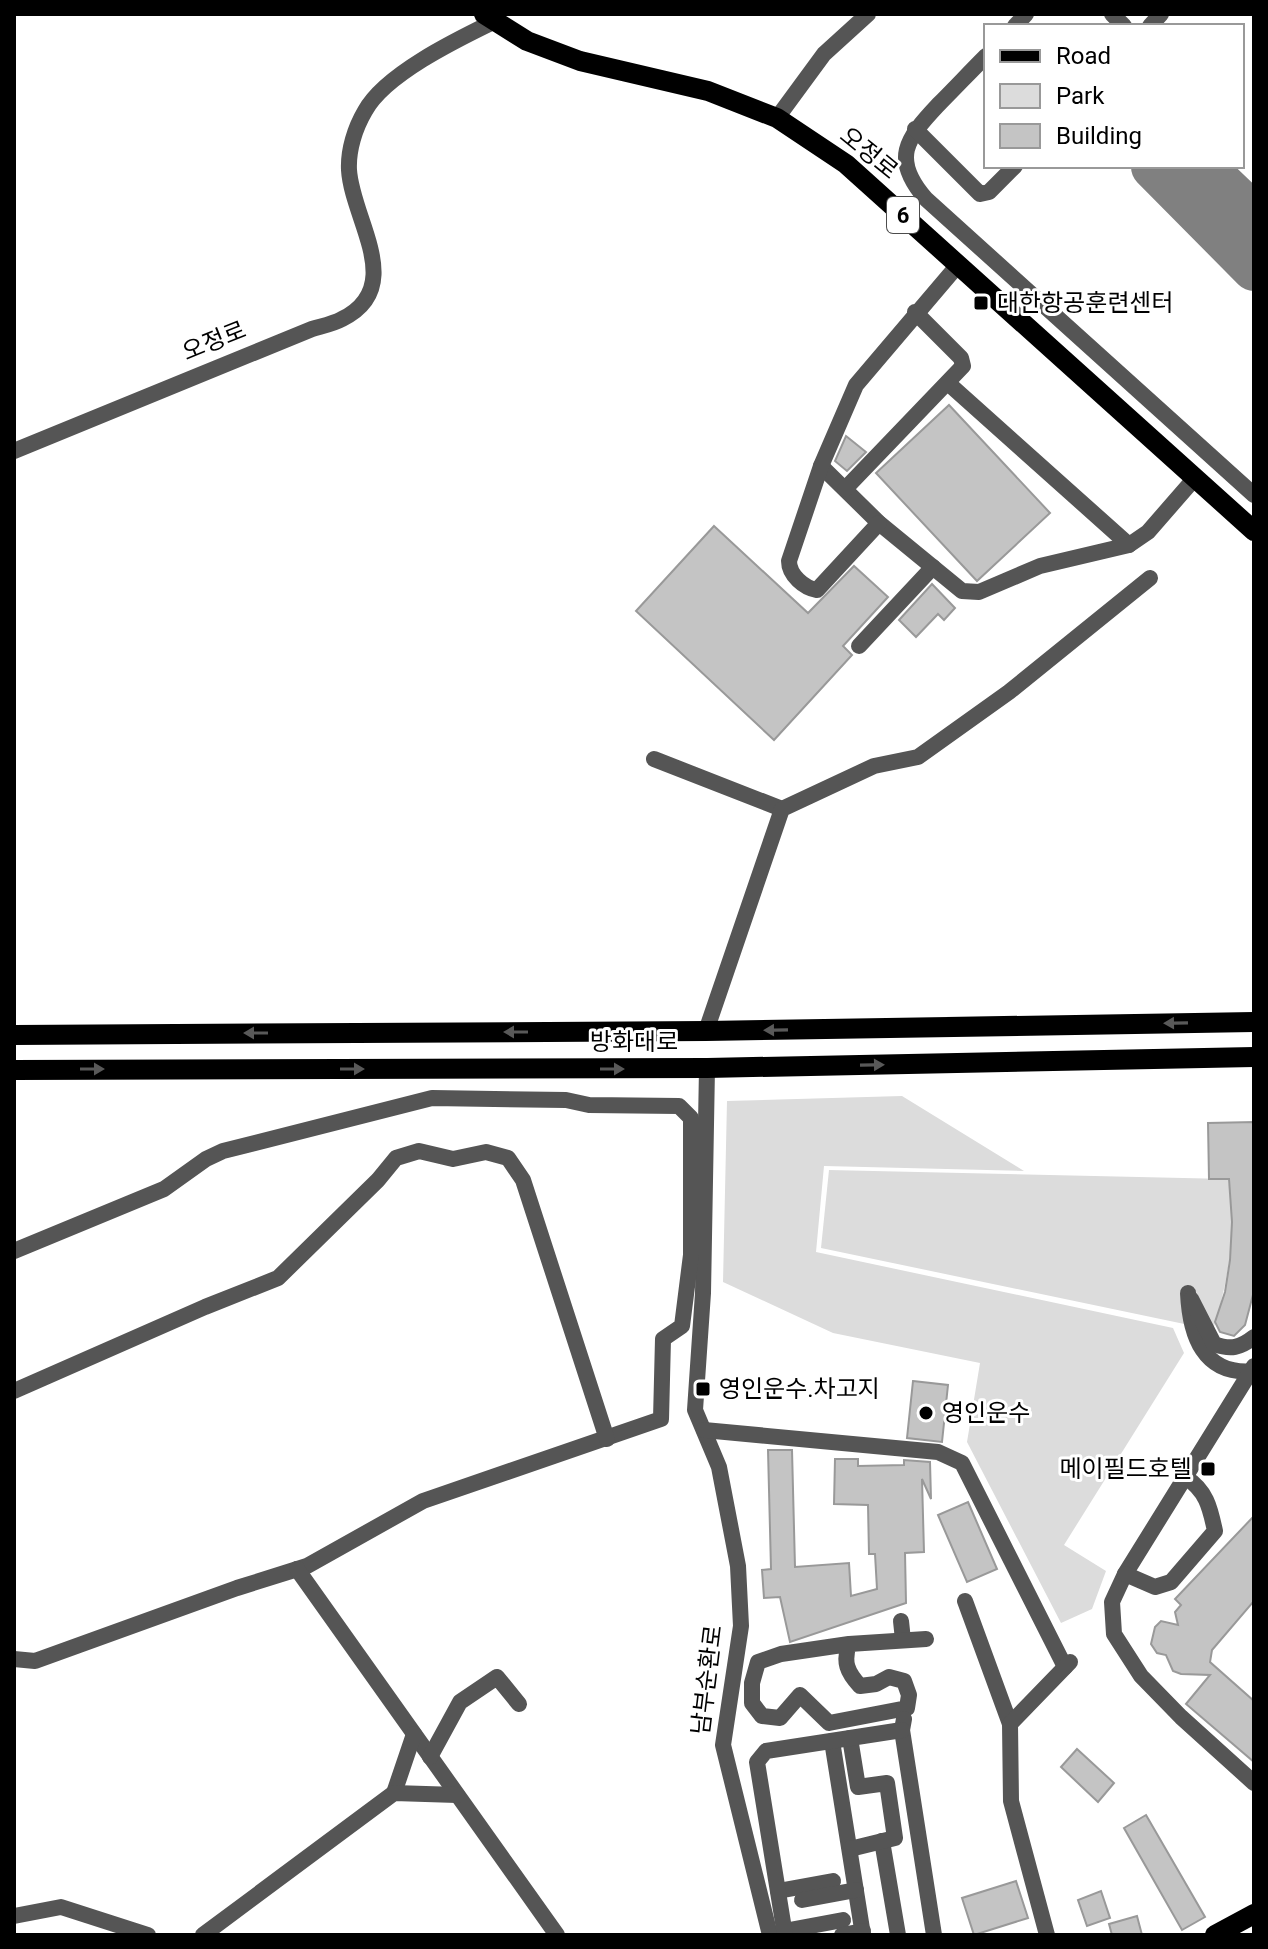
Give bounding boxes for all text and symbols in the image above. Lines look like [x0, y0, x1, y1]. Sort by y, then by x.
legend [984, 24, 1244, 168]
text: Road [1056, 42, 1111, 70]
text: Park [1056, 82, 1105, 110]
street label: 오정로 [834, 121, 904, 185]
text: Building [1056, 122, 1142, 150]
road number: 6 [887, 197, 919, 233]
place label: 대한항공훈련센터 [997, 289, 1174, 317]
marker: 대한항공훈련센터 [972, 294, 990, 312]
street label: 오정로 [178, 316, 250, 366]
one-way arrow [1163, 1017, 1188, 1029]
one-way arrow [763, 1023, 788, 1036]
one-way arrow [503, 1026, 528, 1038]
one-way arrow [243, 1027, 268, 1039]
street label: 방화대로 [590, 1028, 678, 1056]
one-way arrow [860, 1059, 885, 1071]
one-way arrow [600, 1062, 625, 1075]
one-way arrow [80, 1063, 105, 1075]
one-way arrow [340, 1063, 365, 1075]
place label: 영인운수.차고지 [719, 1375, 880, 1403]
marker: 영인운수.차고지 [694, 1380, 712, 1398]
place label: 영인운수 [942, 1399, 1030, 1427]
marker: 영인운수 [917, 1404, 935, 1422]
place label: 메이필드호텔 [1060, 1455, 1192, 1483]
marker: 메이필드호텔 [1199, 1460, 1217, 1478]
street label: 남부순환로 [686, 1624, 728, 1736]

